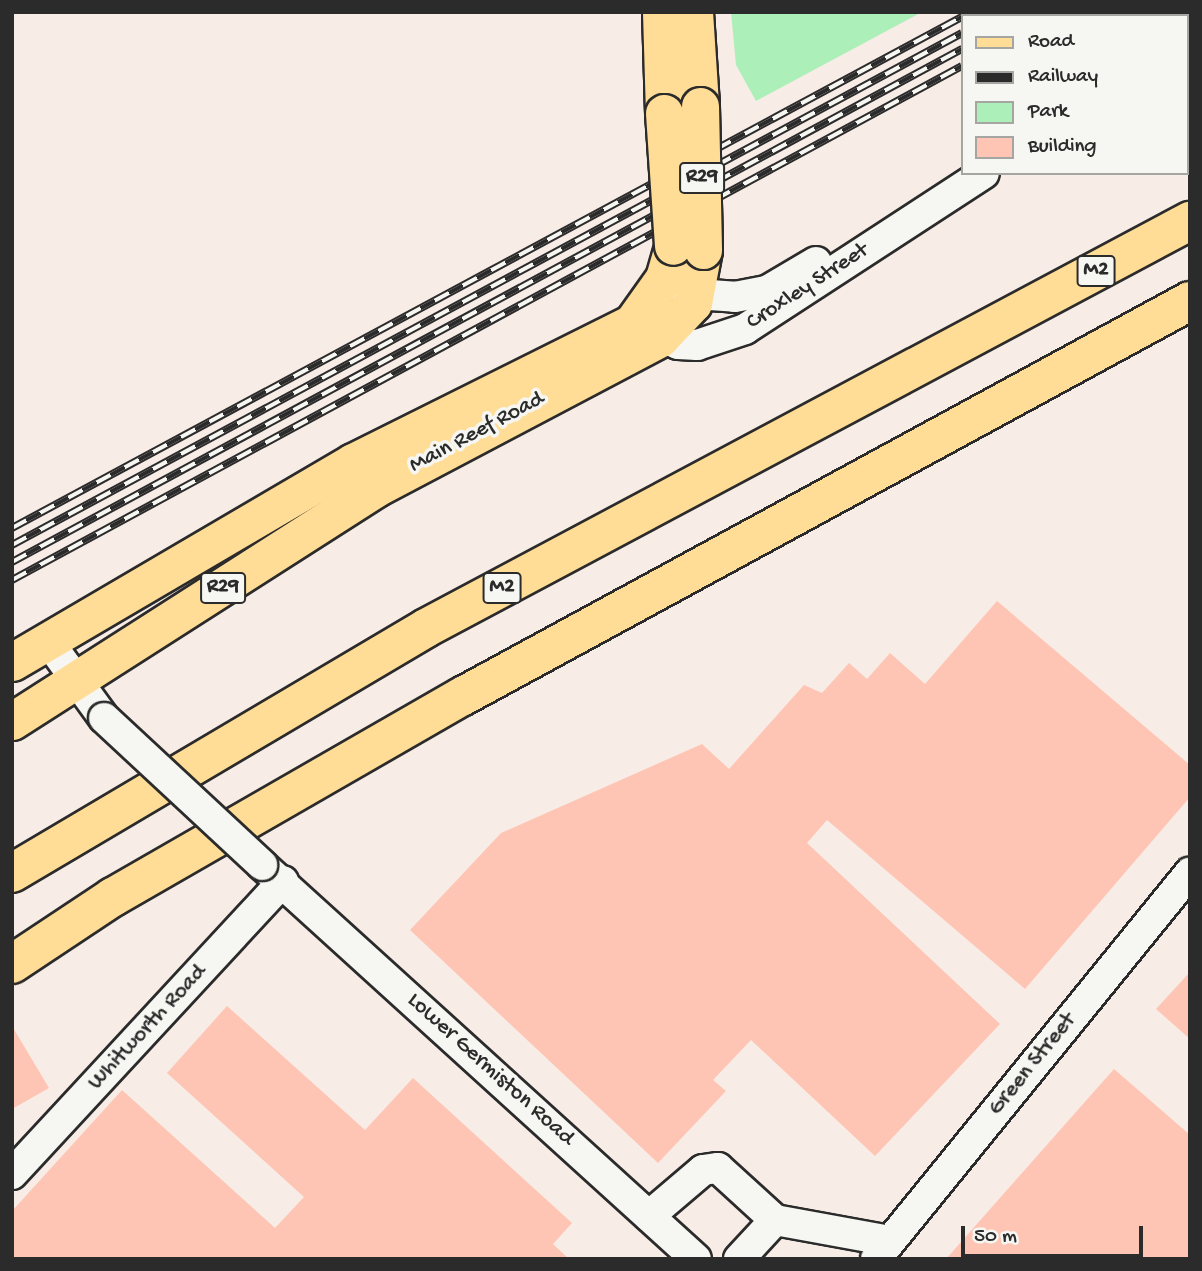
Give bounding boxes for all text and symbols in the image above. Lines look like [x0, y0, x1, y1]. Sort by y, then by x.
legend [960, 14, 1188, 175]
text: Road [1028, 30, 1074, 55]
text: Railway [1028, 65, 1098, 90]
text: Park [1028, 100, 1068, 125]
text: Building [1028, 135, 1097, 160]
road number: R29 [678, 160, 726, 196]
street label: Croxley Street [742, 237, 874, 337]
road number: M2 [1075, 254, 1117, 288]
street label: Main Reef Road [405, 386, 549, 480]
road number: R29 [198, 570, 248, 606]
road number: M2 [481, 570, 523, 606]
street label: Whitworth Road [83, 959, 213, 1097]
street label: Lower Germiston Road [401, 988, 579, 1152]
street label: Green Street [983, 1008, 1083, 1122]
scale bar [964, 1212, 1146, 1256]
text: 50 m [974, 1225, 1017, 1250]

